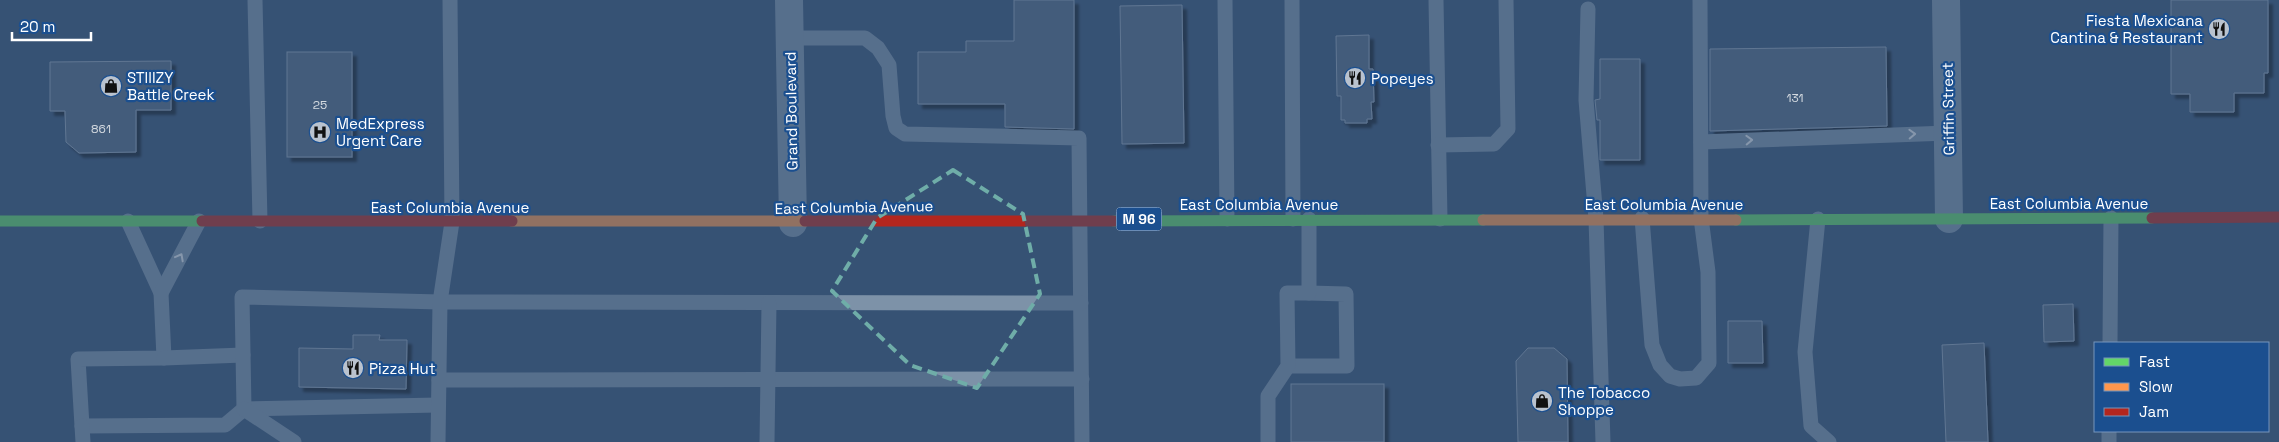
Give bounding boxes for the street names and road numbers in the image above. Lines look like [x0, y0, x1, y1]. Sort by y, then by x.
street label: Grand Boulevard [780, 51, 802, 171]
street label: Griffin Street [1938, 62, 1958, 156]
street label: East Columbia Avenue [1990, 194, 2148, 213]
street label: East Columbia Avenue [1180, 195, 1338, 214]
street label: East Columbia Avenue [1585, 195, 1743, 214]
street label: East Columbia Avenue [774, 196, 934, 218]
street label: East Columbia Avenue [371, 198, 529, 217]
road number: M 96 [1116, 208, 1162, 230]

